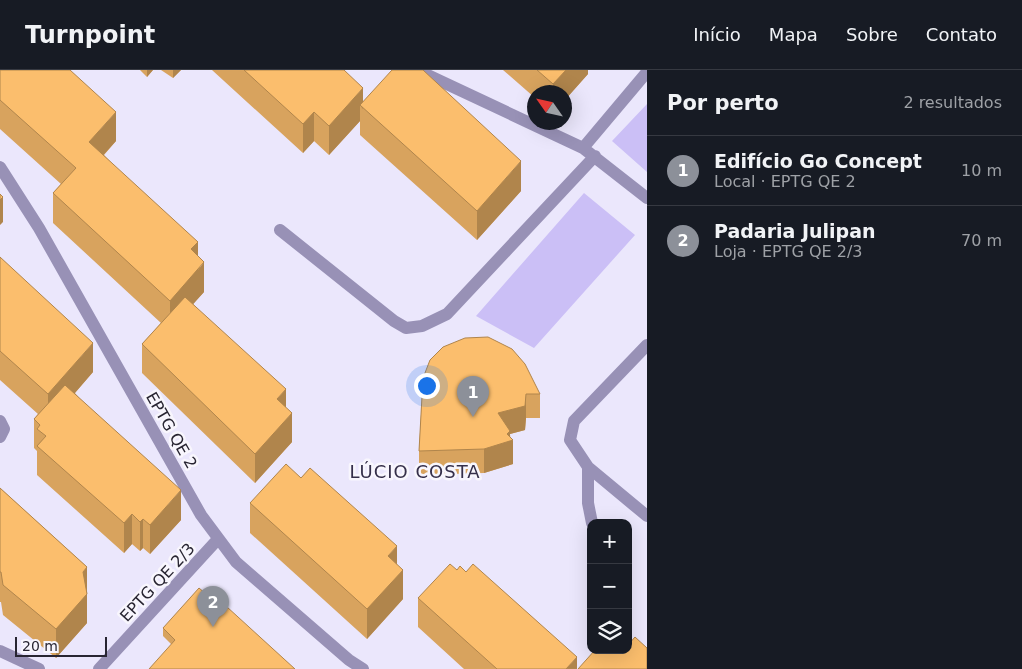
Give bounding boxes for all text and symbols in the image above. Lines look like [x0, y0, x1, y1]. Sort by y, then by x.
text: Turnpoint [25, 21, 155, 49]
text: Início [693, 24, 741, 45]
text: Mapa [769, 24, 818, 45]
text: Sobre [846, 24, 898, 45]
text: Contato [926, 24, 997, 45]
north arrow [527, 85, 572, 130]
text: Por perto [667, 91, 779, 115]
text: 2 resultados [903, 93, 1002, 112]
text: Edifício Go Concept [714, 150, 922, 172]
text: 1 [677, 161, 689, 180]
text: 10 m [961, 161, 1002, 180]
text: Local · EPTG QE 2 [714, 172, 856, 191]
text: Padaria Julipan [714, 220, 876, 242]
text: 2 [677, 231, 689, 250]
text: 70 m [961, 231, 1002, 250]
text: Loja · EPTG QE 2/3 [714, 242, 862, 261]
your location [414, 373, 440, 399]
pin: 1 [457, 376, 489, 417]
street label: EPTG QE 2 [142, 389, 201, 472]
district label: LÚCIO COSTA [349, 461, 481, 482]
map controls [587, 519, 632, 654]
button: + [587, 519, 632, 564]
street label: EPTG QE 2/3 [116, 539, 199, 626]
button: − [587, 564, 632, 609]
pin: 2 [197, 586, 229, 627]
button: layers [587, 609, 632, 654]
scale bar [15, 634, 108, 657]
text: 20 m [22, 638, 58, 654]

